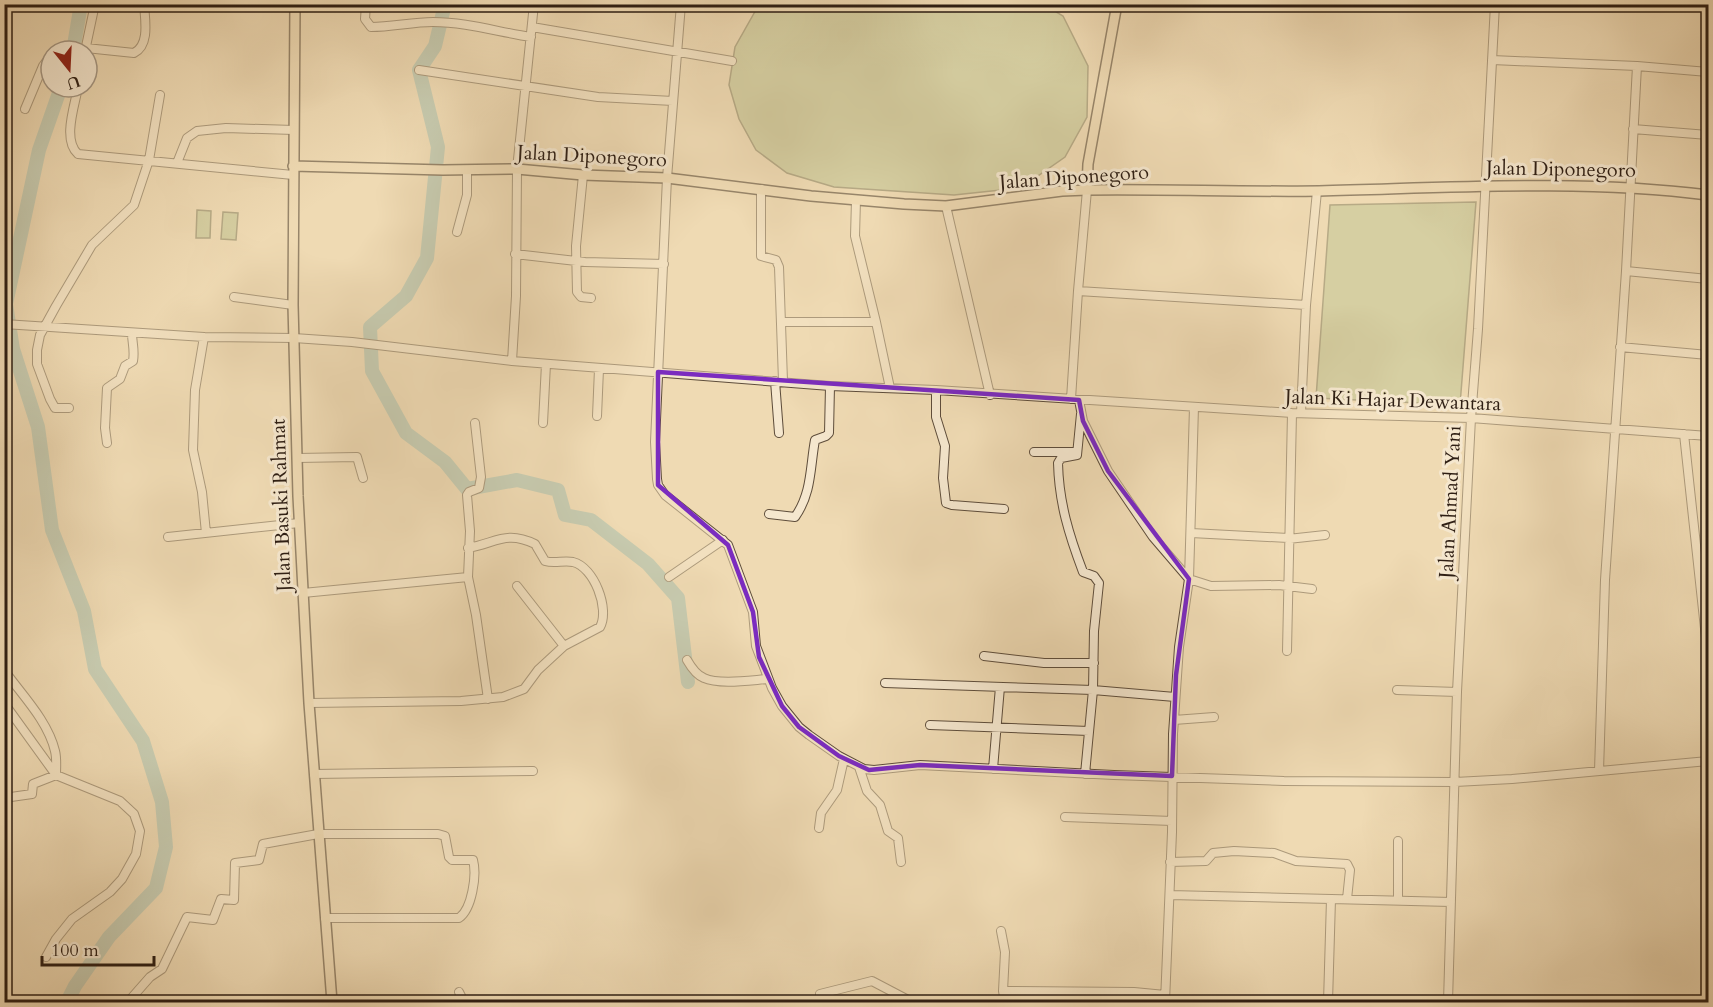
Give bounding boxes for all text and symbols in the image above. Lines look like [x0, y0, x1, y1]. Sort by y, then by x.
north arrow [39, 39, 99, 99]
text: U [64, 70, 83, 95]
street label: Jalan Diponegoro [514, 138, 668, 173]
street label: Jalan Diponegoro [1483, 154, 1636, 184]
street label: Jalan Diponegoro [995, 158, 1150, 196]
street label: Jalan Ki Hajar Dewantara [1281, 383, 1502, 417]
street label: Jalan Basuki Rahmat [264, 417, 298, 595]
street label: Jalan Ahmad Yani [1432, 424, 1468, 582]
scale bar [42, 929, 154, 967]
text: 100 m [51, 938, 99, 963]

